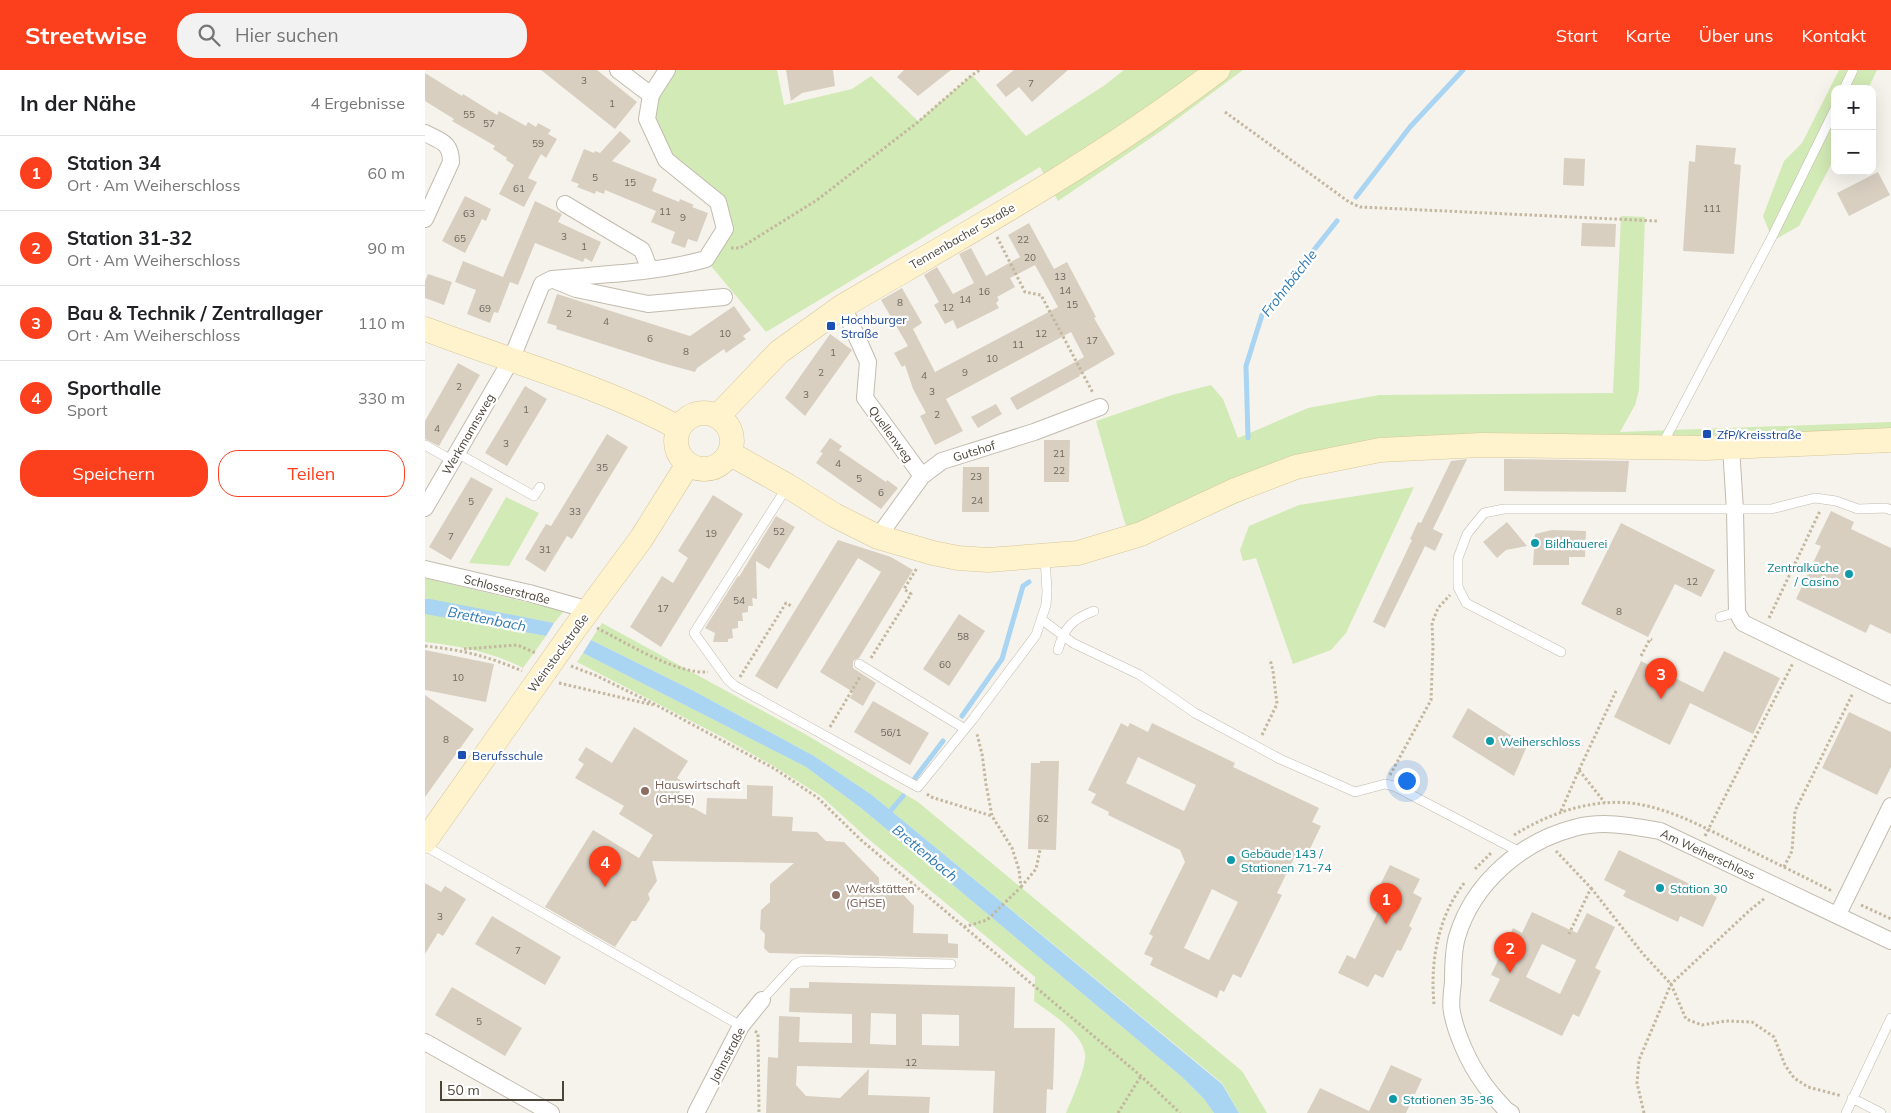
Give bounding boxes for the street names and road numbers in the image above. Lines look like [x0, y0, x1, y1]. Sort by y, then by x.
street label: Tennenbacher Straße [907, 200, 1017, 272]
street label: Werkmannsweg [439, 391, 497, 477]
street label: Quellenweg [866, 403, 916, 465]
street label: Gutshof [951, 437, 998, 465]
street label: Schlosserstraße [462, 571, 552, 607]
street label: Weinstockstraße [524, 611, 592, 695]
street label: Am Weiherschloss [1658, 825, 1758, 883]
street label: Jahnstraße [706, 1025, 748, 1085]

